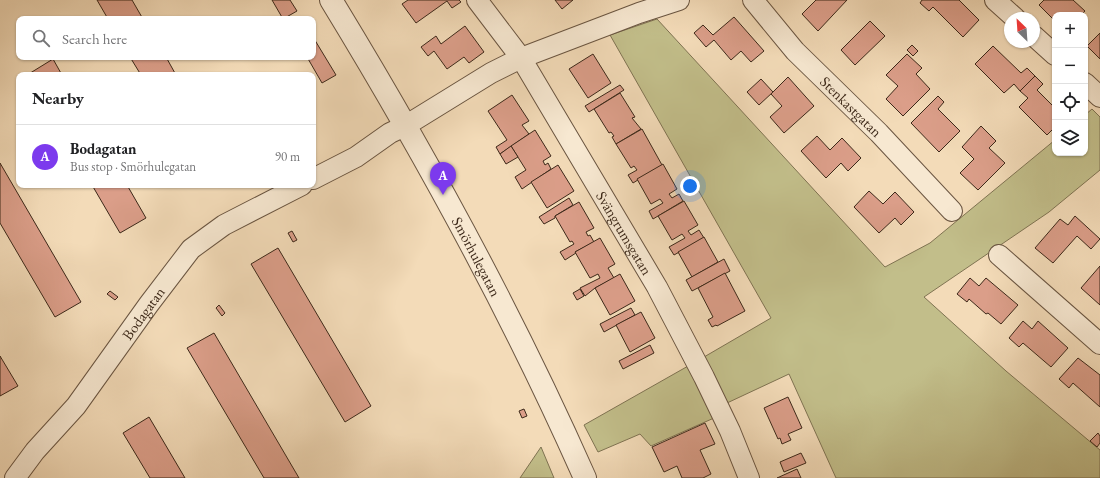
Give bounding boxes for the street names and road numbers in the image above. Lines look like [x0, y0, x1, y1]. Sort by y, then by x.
street label: Stenkastgatan [816, 72, 887, 141]
street label: Svängrumsgatan [592, 187, 657, 278]
street label: Smörhulegatan [448, 213, 506, 299]
street label: Bodagatan [117, 283, 168, 343]

